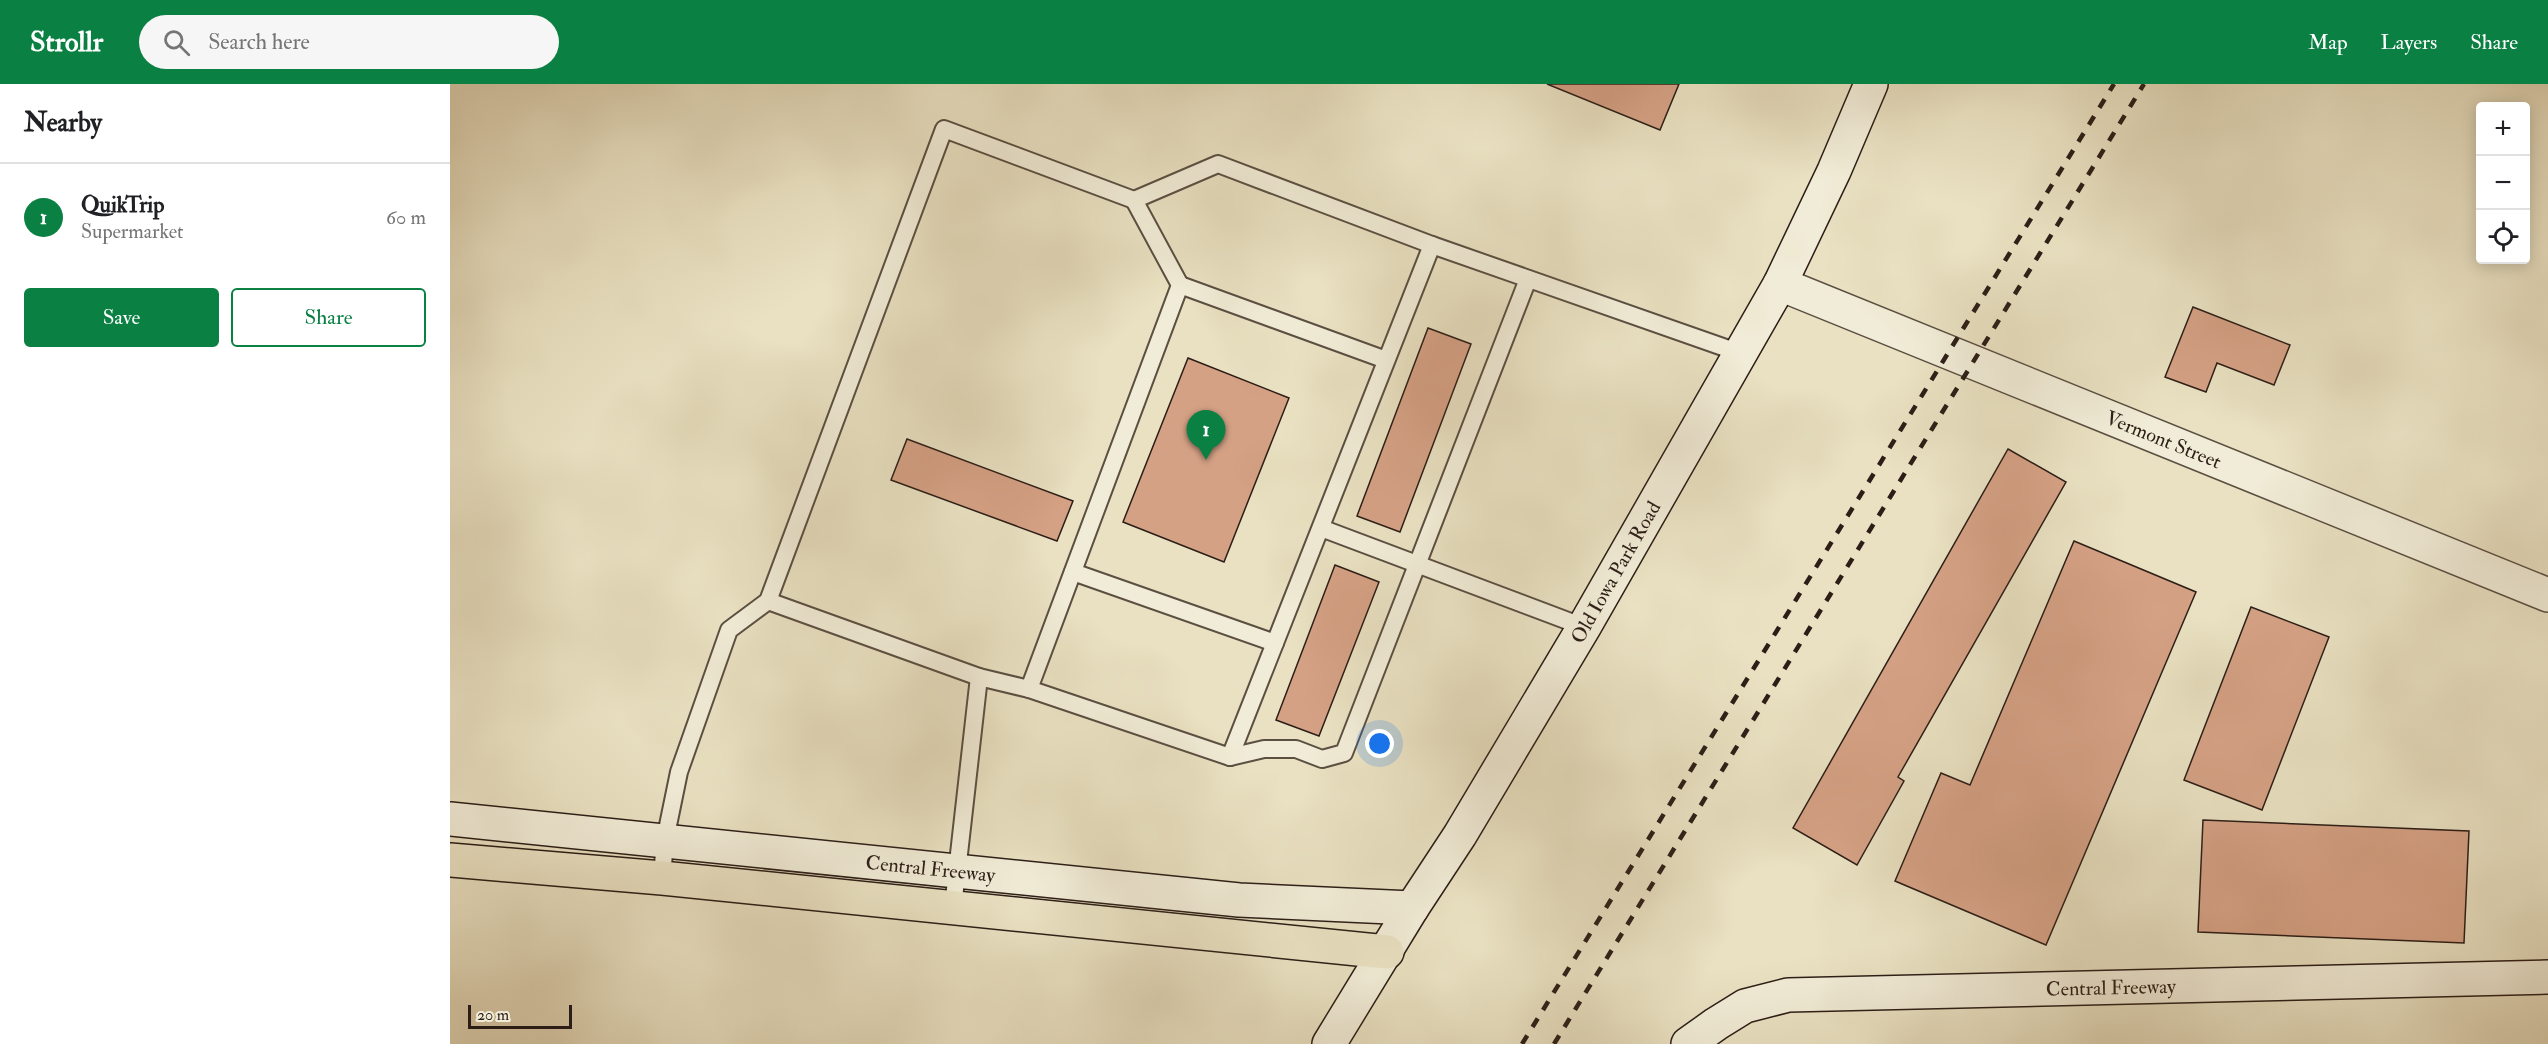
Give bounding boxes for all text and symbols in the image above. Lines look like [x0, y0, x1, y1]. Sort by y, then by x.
search box [139, 15, 559, 69]
text: Strollr [30, 25, 103, 60]
icon: search [160, 26, 193, 59]
text: Search here [208, 28, 310, 56]
text: Map [2308, 29, 2348, 56]
text: Layers [2381, 29, 2437, 56]
text: Share [2470, 29, 2518, 56]
map controls [2476, 102, 2530, 264]
button: + [2476, 102, 2530, 156]
text: Nearby [24, 107, 102, 139]
button: − [2476, 156, 2530, 210]
text: QuikTrip [81, 191, 164, 219]
text: 1 [40, 205, 47, 230]
text: 60 m [386, 205, 426, 230]
button: locate [2476, 210, 2530, 264]
text: Supermarket [81, 219, 184, 244]
button: Save [24, 288, 219, 347]
button: Share [231, 288, 426, 347]
street label: Vermont Street [2102, 405, 2225, 475]
pin: 1 [1186, 410, 1226, 460]
street label: Old Iowa Park Road [1565, 497, 1666, 648]
your location [1365, 729, 1394, 758]
street label: Central Freeway [864, 850, 998, 888]
street label: Central Freeway [2046, 974, 2178, 1002]
scale bar [468, 1002, 572, 1030]
text: 20 m [477, 1005, 509, 1025]

